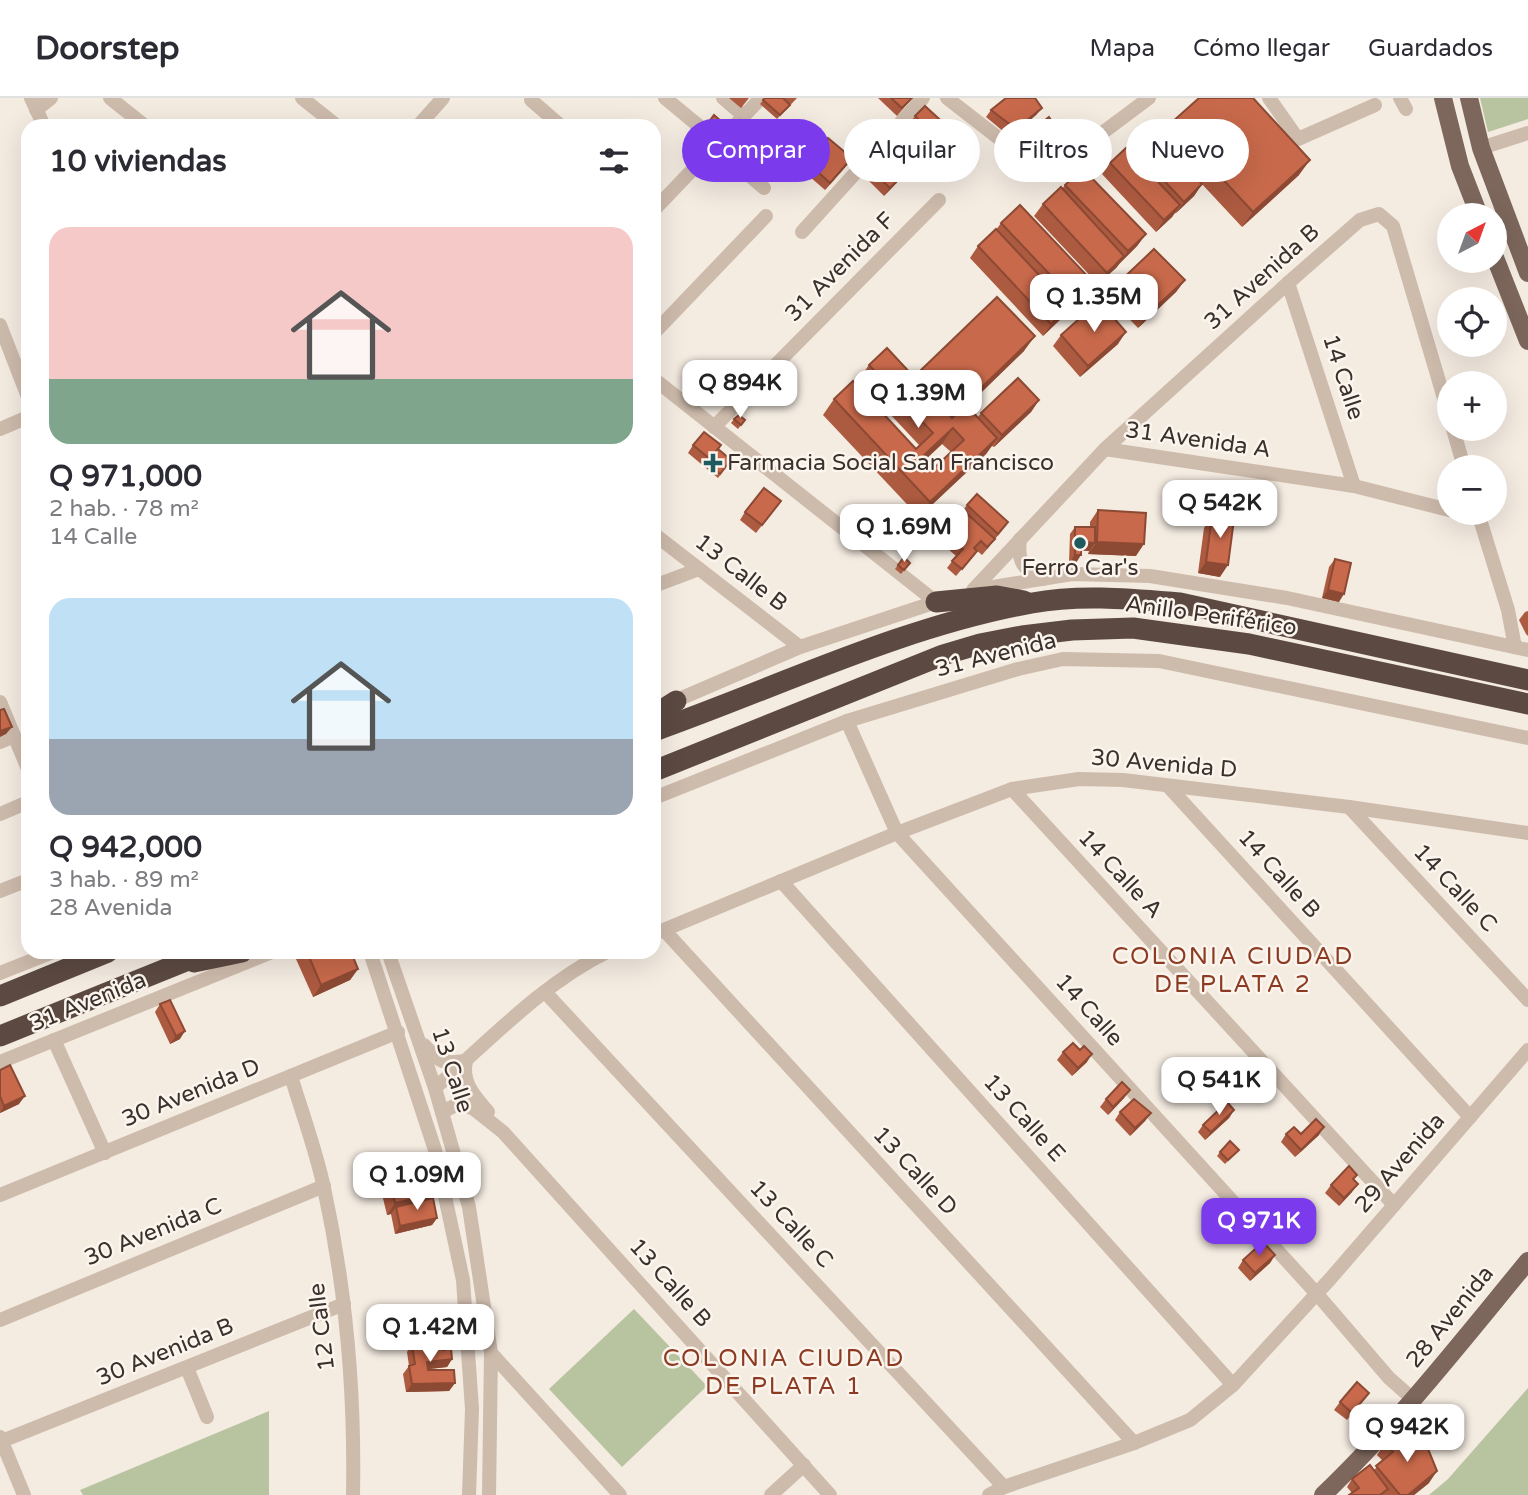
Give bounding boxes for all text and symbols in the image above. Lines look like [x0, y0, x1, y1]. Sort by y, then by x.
text: Doorstep [35, 29, 180, 68]
text: Mapa [1090, 34, 1155, 63]
text: Cómo llegar [1193, 34, 1330, 63]
text: Guardados [1368, 34, 1493, 63]
chip: Comprar [682, 119, 830, 182]
chip: Alquilar [844, 119, 980, 182]
chip: Filtros [994, 119, 1112, 182]
chip: Nuevo [1126, 119, 1249, 182]
icon: filters [595, 142, 633, 180]
text: 10 viviendas [49, 143, 227, 180]
north arrow [1437, 203, 1507, 273]
map controls [1437, 203, 1507, 525]
street label: 31 Avenida F [779, 206, 901, 328]
street label: 31 Avenida B [1199, 218, 1325, 336]
icon: home [278, 272, 404, 398]
pin: Q 1.35M [1029, 274, 1159, 334]
text: Q 1.35M [1046, 283, 1142, 311]
button: locate [1437, 287, 1507, 357]
street label: 14 Calle [1316, 331, 1370, 423]
pin: Q 894K [683, 360, 797, 420]
text: Q 894K [698, 369, 782, 397]
pin: Q 1.39M [853, 370, 983, 430]
button: + [1437, 371, 1507, 441]
text: Q 1.39M [870, 379, 966, 407]
street label: 31 Avenida A [1123, 416, 1273, 464]
place label: Farmacia Social San Francisco [727, 449, 1054, 477]
marker: Farmacia Social San Francisco [705, 455, 721, 471]
button: − [1437, 455, 1507, 525]
text: Q 971,000 [49, 458, 202, 495]
pin: Q 542K [1163, 480, 1277, 540]
text: Q 542K [1178, 489, 1262, 517]
text: 2 hab. · 78 m² [49, 495, 199, 523]
pin: Q 1.69M [839, 504, 969, 564]
text: Q 1.69M [856, 513, 952, 541]
text: 14 Calle [49, 523, 137, 551]
street label: 13 Calle B [689, 528, 793, 618]
marker: Ferro Car's [1072, 535, 1088, 551]
place label: Ferro Car's [1021, 554, 1139, 582]
street label: Anillo Periférico [1124, 590, 1298, 642]
street label: 31 Avenida [933, 626, 1059, 684]
icon: home [278, 643, 404, 769]
street label: 30 Avenida D [1090, 744, 1238, 784]
street label: 14 Calle A [1072, 824, 1168, 924]
street label: 14 Calle B [1232, 824, 1326, 924]
text: Q 942,000 [49, 829, 202, 866]
street label: 14 Calle C [1407, 838, 1503, 938]
text: 3 hab. · 89 m² [49, 866, 199, 894]
text: 28 Avenida [49, 894, 172, 922]
district label: COLONIA CIUDAD DE PLATA 2 [1112, 942, 1354, 999]
street label: 31 Avenida [26, 966, 150, 1038]
street label: 14 Calle [1049, 968, 1129, 1052]
street label: 13 Calle [425, 1024, 479, 1116]
street label: 30 Avenida D [118, 1053, 264, 1133]
pin: Q 541K [1162, 1058, 1276, 1117]
text: Q 541K [1177, 1066, 1261, 1094]
street label: 13 Calle E [977, 1068, 1071, 1168]
street label: 29 Avenida [1349, 1107, 1451, 1219]
street label: 13 Calle D [867, 1121, 963, 1221]
pin: Q 1.09M [352, 1152, 482, 1212]
text: Q 1.09M [369, 1161, 465, 1189]
street label: 13 Calle C [743, 1174, 839, 1274]
street label: 30 Avenida C [80, 1192, 226, 1272]
pin: Q 971K [1202, 1198, 1316, 1258]
text: Q 971K [1217, 1207, 1301, 1235]
street label: 13 Calle B [623, 1233, 717, 1333]
street label: 28 Avenida [1400, 1260, 1500, 1374]
street label: 12 Calle [303, 1281, 341, 1373]
pin: Q 1.42M [365, 1304, 495, 1364]
street label: 30 Avenida B [92, 1312, 238, 1392]
text: Q 1.42M [382, 1313, 478, 1341]
district label: COLONIA CIUDAD DE PLATA 1 [663, 1344, 905, 1401]
pin: Q 942K [1350, 1404, 1464, 1464]
text: Q 942K [1365, 1413, 1449, 1441]

